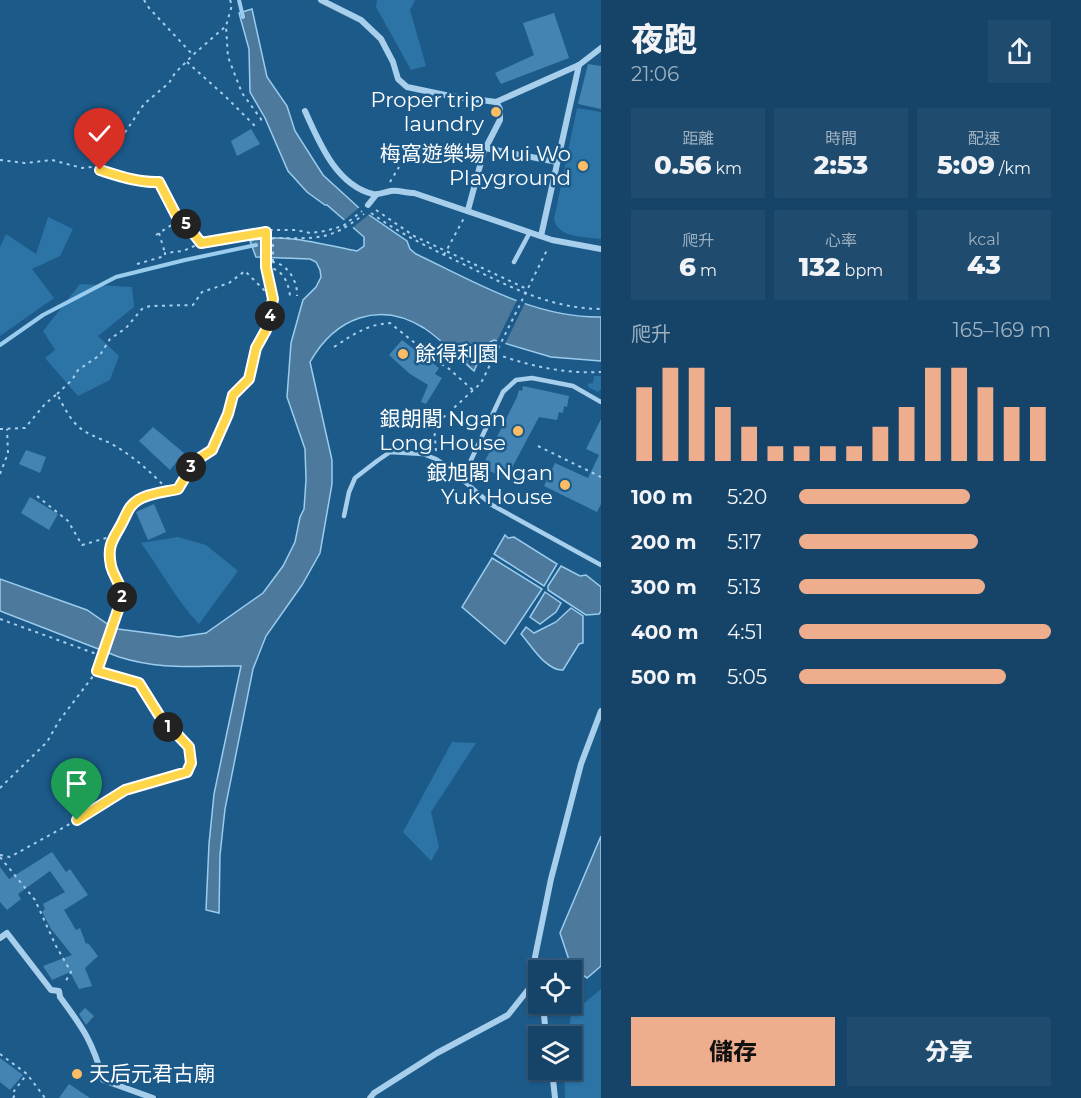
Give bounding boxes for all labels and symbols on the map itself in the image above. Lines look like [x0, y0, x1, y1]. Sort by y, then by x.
place label: Proper trip laundry [371, 87, 485, 136]
marker: Proper trip laundry [489, 105, 503, 119]
pin [74, 108, 125, 170]
place label: 梅窩遊樂場 Mui Wo Playground [380, 141, 571, 190]
marker: 梅窩遊樂場 Mui Wo Playground [576, 159, 590, 173]
pin: 5 [171, 209, 201, 239]
pin: 4 [255, 301, 285, 331]
place label: 餘得利園 [415, 341, 499, 366]
marker: 餘得利園 [396, 347, 410, 361]
place label: 銀朗閣 Ngan Long House [379, 406, 506, 455]
marker: 銀朗閣 Ngan Long House [511, 424, 525, 438]
pin: 3 [176, 452, 206, 482]
place label: 銀旭閣 Ngan Yuk House [426, 460, 553, 509]
marker: 銀旭閣 Ngan Yuk House [558, 478, 572, 492]
pin: 2 [107, 582, 137, 612]
pin: 1 [153, 712, 183, 742]
pin [51, 758, 102, 820]
place label: 天后元君古廟 [89, 1061, 215, 1086]
marker: 天后元君古廟 [70, 1067, 84, 1081]

